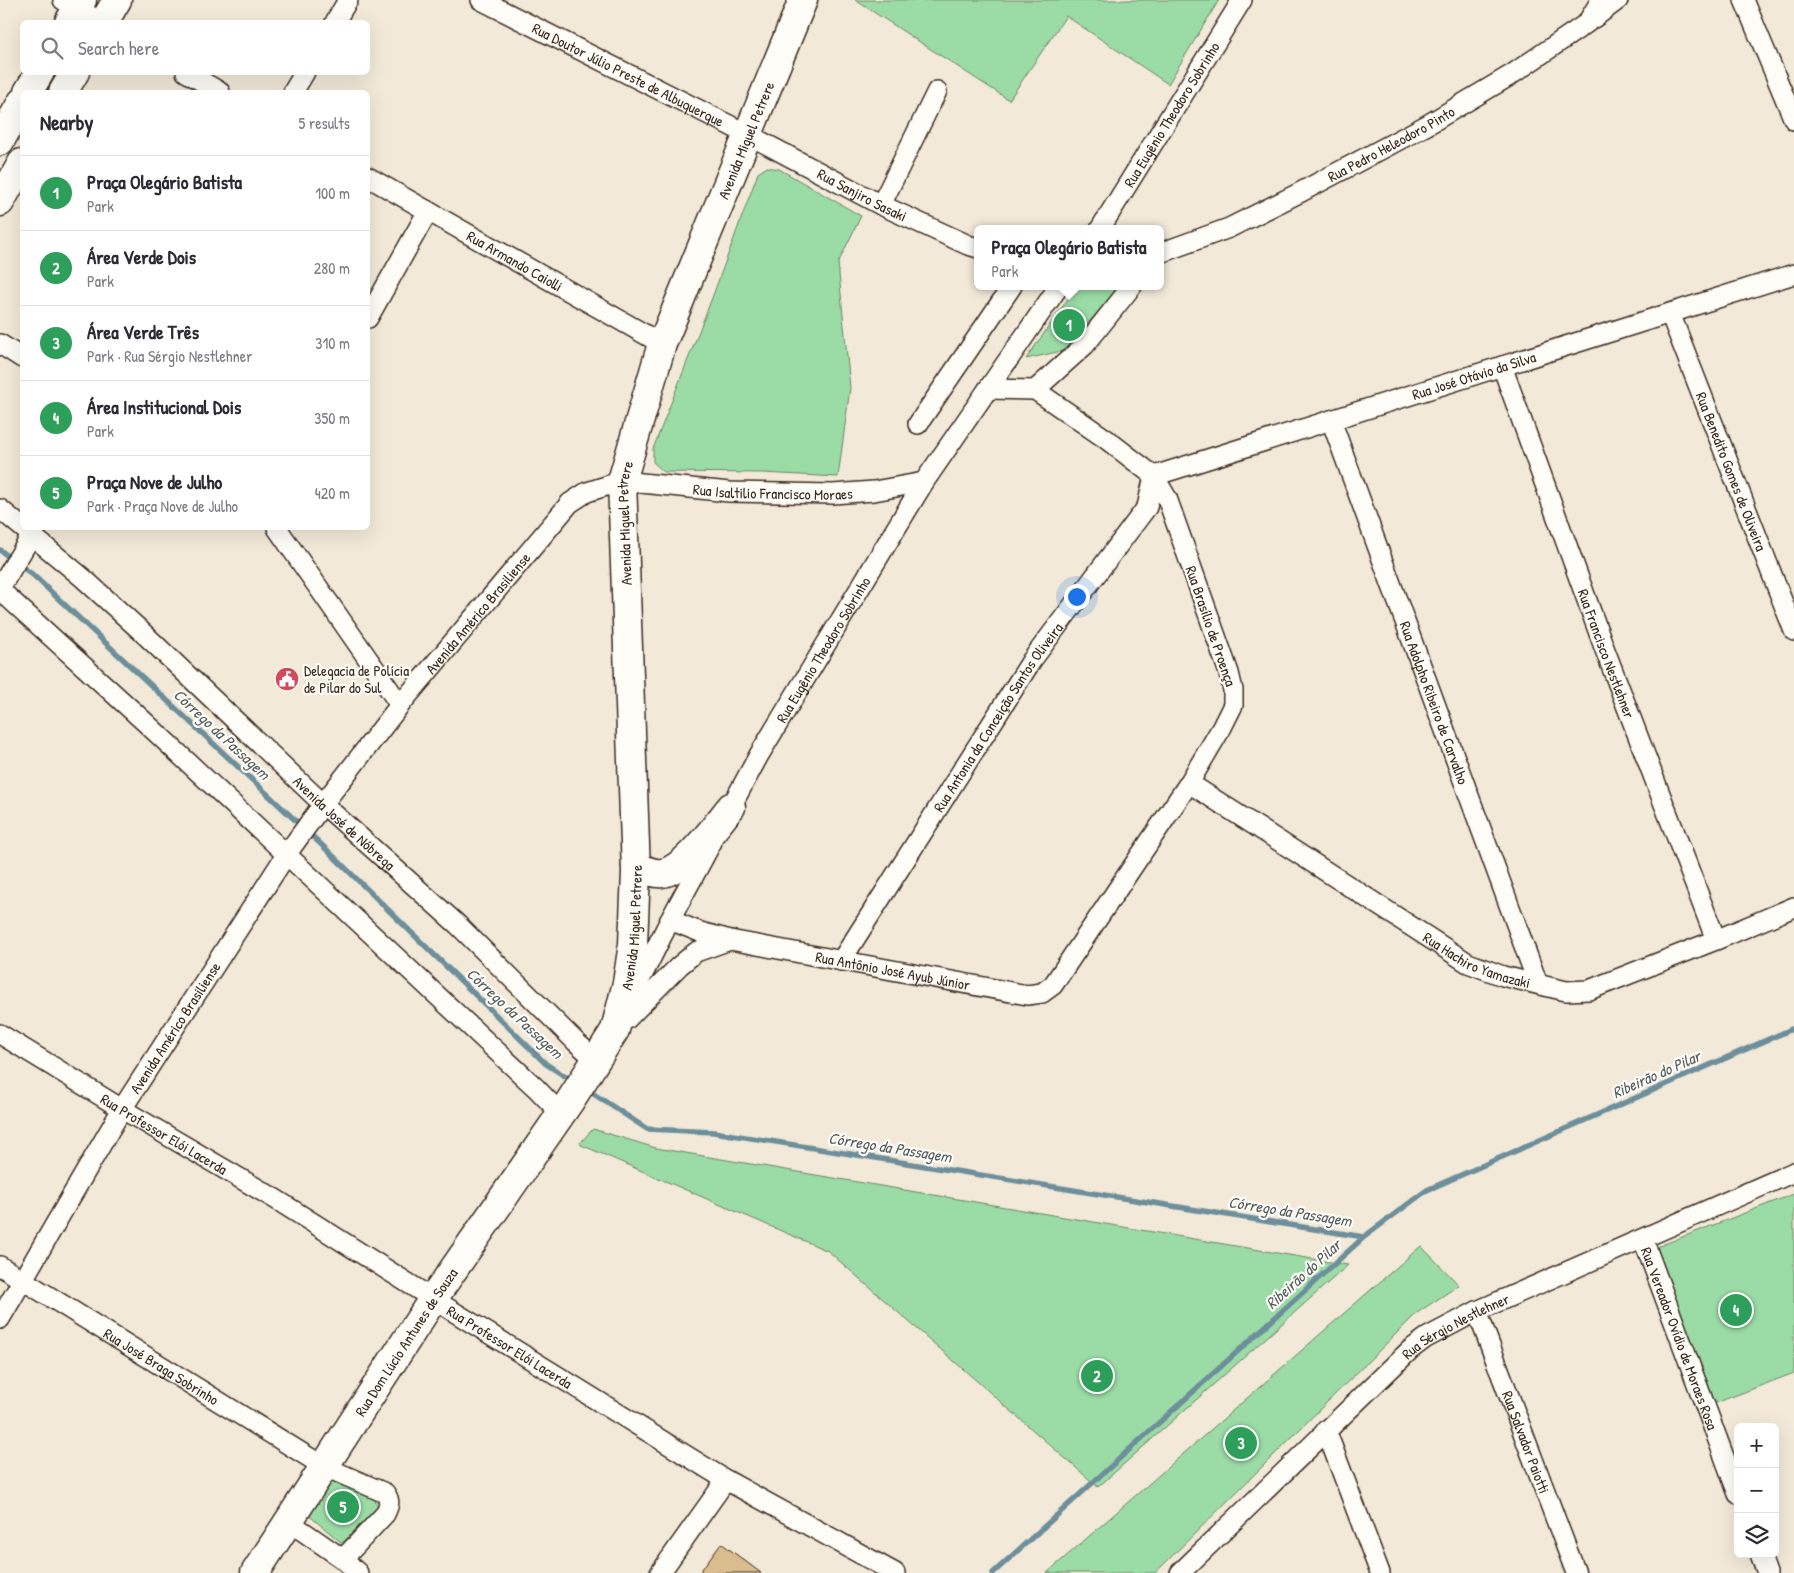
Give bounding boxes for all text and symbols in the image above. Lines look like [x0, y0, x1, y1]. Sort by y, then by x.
street label: Rua Doutor Júlio Preste de Albuquerque [529, 17, 728, 131]
search box [20, 20, 370, 75]
icon: search [38, 34, 66, 62]
text: Search here [78, 35, 159, 61]
street label: Rua Eugênio Theodoro Sobrinho [1118, 38, 1224, 191]
street label: Avenida Miguel Petrere [712, 78, 779, 202]
street label: Rua Pedro Heleodoro Pinto [1324, 101, 1458, 186]
text: Nearby [40, 108, 93, 137]
text: 5 results [299, 112, 350, 134]
street label: Rua Sanjiro Sasaki [814, 163, 910, 226]
text: Praça Olegário Batista [87, 169, 242, 195]
text: 1 [53, 182, 59, 204]
text: 100 m [315, 182, 350, 204]
text: Park [87, 195, 114, 217]
street label: Rua Armando Caiolli [463, 225, 567, 296]
popup [974, 225, 1164, 290]
text: Praça Olegário Batista [992, 234, 1146, 260]
text: Área Verde Dois [87, 244, 196, 270]
text: 2 [52, 257, 60, 279]
text: 280 m [314, 257, 350, 279]
text: Park [992, 260, 1018, 282]
text: Park [87, 270, 114, 292]
pin: 1 [1053, 306, 1085, 344]
text: Área Verde Três [87, 319, 199, 345]
text: 3 [52, 332, 60, 354]
text: 310 m [315, 332, 350, 354]
text: Park · Rua Sérgio Nestlehner [87, 345, 252, 367]
street label: Rua José Otávio da Silva [1409, 346, 1538, 404]
street label: Rua Benedito Gomes de Oliveira [1691, 389, 1772, 554]
text: Área Institucional Dois [87, 394, 241, 420]
text: 4 [53, 407, 59, 429]
text: 350 m [314, 407, 350, 429]
text: Park [87, 420, 114, 442]
street label: Avenida Miguel Petrere [611, 458, 638, 586]
text: Praça Nove de Julho [87, 469, 222, 495]
street label: Rua Isaltilio Francisco Moraes [692, 478, 854, 505]
text: 5 [53, 482, 59, 504]
text: 420 m [315, 482, 350, 504]
text: Park · Praça Nove de Julho [87, 495, 238, 517]
street label: Avenida Américo Brasiliense [420, 548, 535, 678]
street label: Rua Brasílio de Proença [1181, 563, 1241, 689]
street label: Rua Eugênio Theodoro Sobrinho [771, 572, 875, 726]
your location [1064, 584, 1090, 610]
street label: Rua Francisco Nestlehner [1573, 586, 1641, 721]
street label: Rua Antonia da Conceição Santos Oliveira [928, 618, 1067, 816]
street label: Rua Adolpho Ribeiro de Carvalho [1395, 618, 1474, 787]
place label: Delegacia de Polícia de Pilar do Sul [304, 660, 409, 698]
public building icon: Delegacia de Polícia de Pilar do Sul [274, 666, 300, 692]
water label: Córrego da Passagem [169, 684, 276, 785]
street label: Avenida José de Nóbrega [289, 771, 400, 875]
street label: Avenida Miguel Petrere [615, 865, 647, 992]
street label: Rua Hachiro Yamazaki [1419, 926, 1533, 993]
street label: Rua Antônio José Ayub Júnior [814, 946, 972, 995]
street label: Avenida Américo Brasiliense [124, 957, 225, 1097]
water label: Córrego da Passagem [462, 963, 569, 1064]
water label: Ribeirão do Pilar [1608, 1044, 1705, 1103]
street label: Rua Professor Elói Lacerda [97, 1088, 231, 1179]
water label: Córrego da Passagem [827, 1126, 954, 1168]
water label: Córrego da Passagem [1227, 1190, 1354, 1232]
water label: Ribeirão do Pilar [1261, 1233, 1347, 1314]
street label: Rua Vereador Ovídio de Moraes Rosa [1636, 1244, 1724, 1433]
street label: Rua Dom Lúcio Antunes de Souza [349, 1263, 462, 1420]
street label: Rua Sérgio Nestlehner [1397, 1288, 1513, 1363]
pin: 4 [1720, 1291, 1752, 1329]
street label: Rua Professor Elói Lacerda [443, 1300, 577, 1393]
street label: Rua José Braga Sobrinho [100, 1322, 223, 1410]
pin: 2 [1081, 1357, 1113, 1395]
street label: Rua Salvador Paiotti [1498, 1388, 1555, 1496]
map controls [1734, 1423, 1779, 1558]
button: + [1734, 1423, 1779, 1468]
pin: 3 [1225, 1424, 1257, 1462]
button: − [1734, 1468, 1779, 1513]
pin: 5 [327, 1488, 359, 1526]
button: layers [1734, 1513, 1779, 1558]

